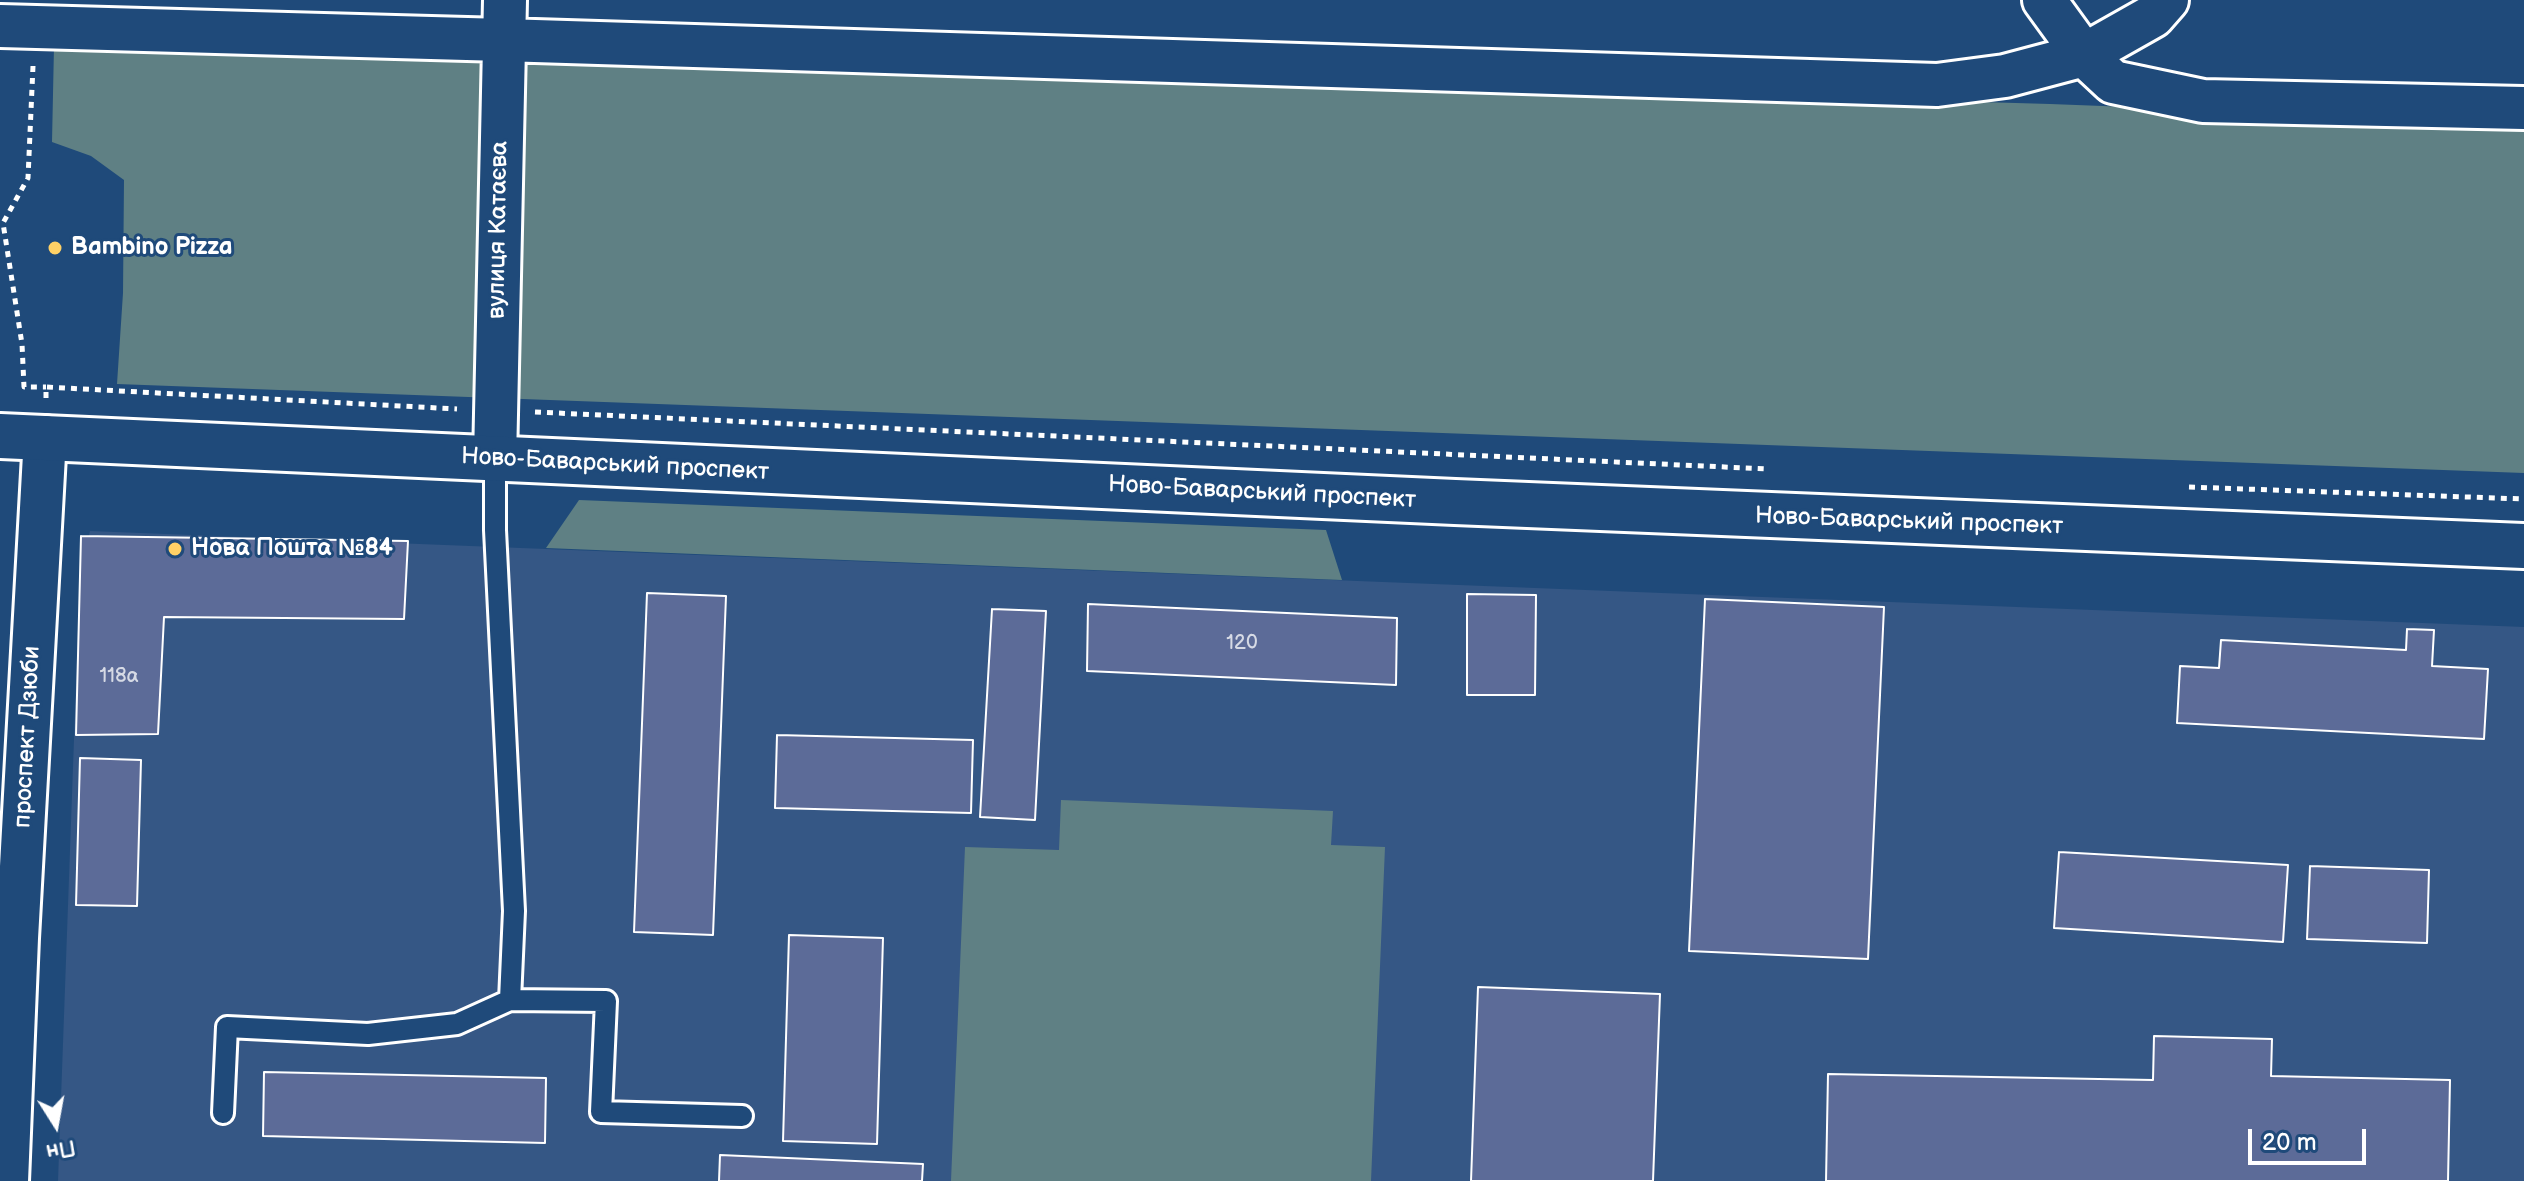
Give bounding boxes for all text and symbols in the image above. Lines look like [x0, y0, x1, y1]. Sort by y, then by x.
street label: вулиця Катаєва [483, 141, 515, 319]
place label: Bambino Pizza [71, 234, 233, 262]
marker: Bambino Pizza [46, 239, 64, 257]
street label: Ново-Баварський проспект [460, 443, 770, 487]
street label: Ново-Баварський проспект [1107, 471, 1417, 515]
street label: Ново-Баварський проспект [1754, 502, 2064, 542]
place label: Нова Пошта №84 [191, 535, 393, 563]
marker: Нова Пошта №84 [166, 540, 184, 558]
house number: 120 [1226, 632, 1258, 656]
street label: проспект Дзюби [9, 645, 47, 829]
house number: 118а [100, 665, 138, 689]
north arrow [16, 1085, 96, 1165]
scale bar [2252, 1113, 2370, 1163]
text: 20 m [2262, 1128, 2317, 1157]
text: Пн [44, 1133, 78, 1165]

